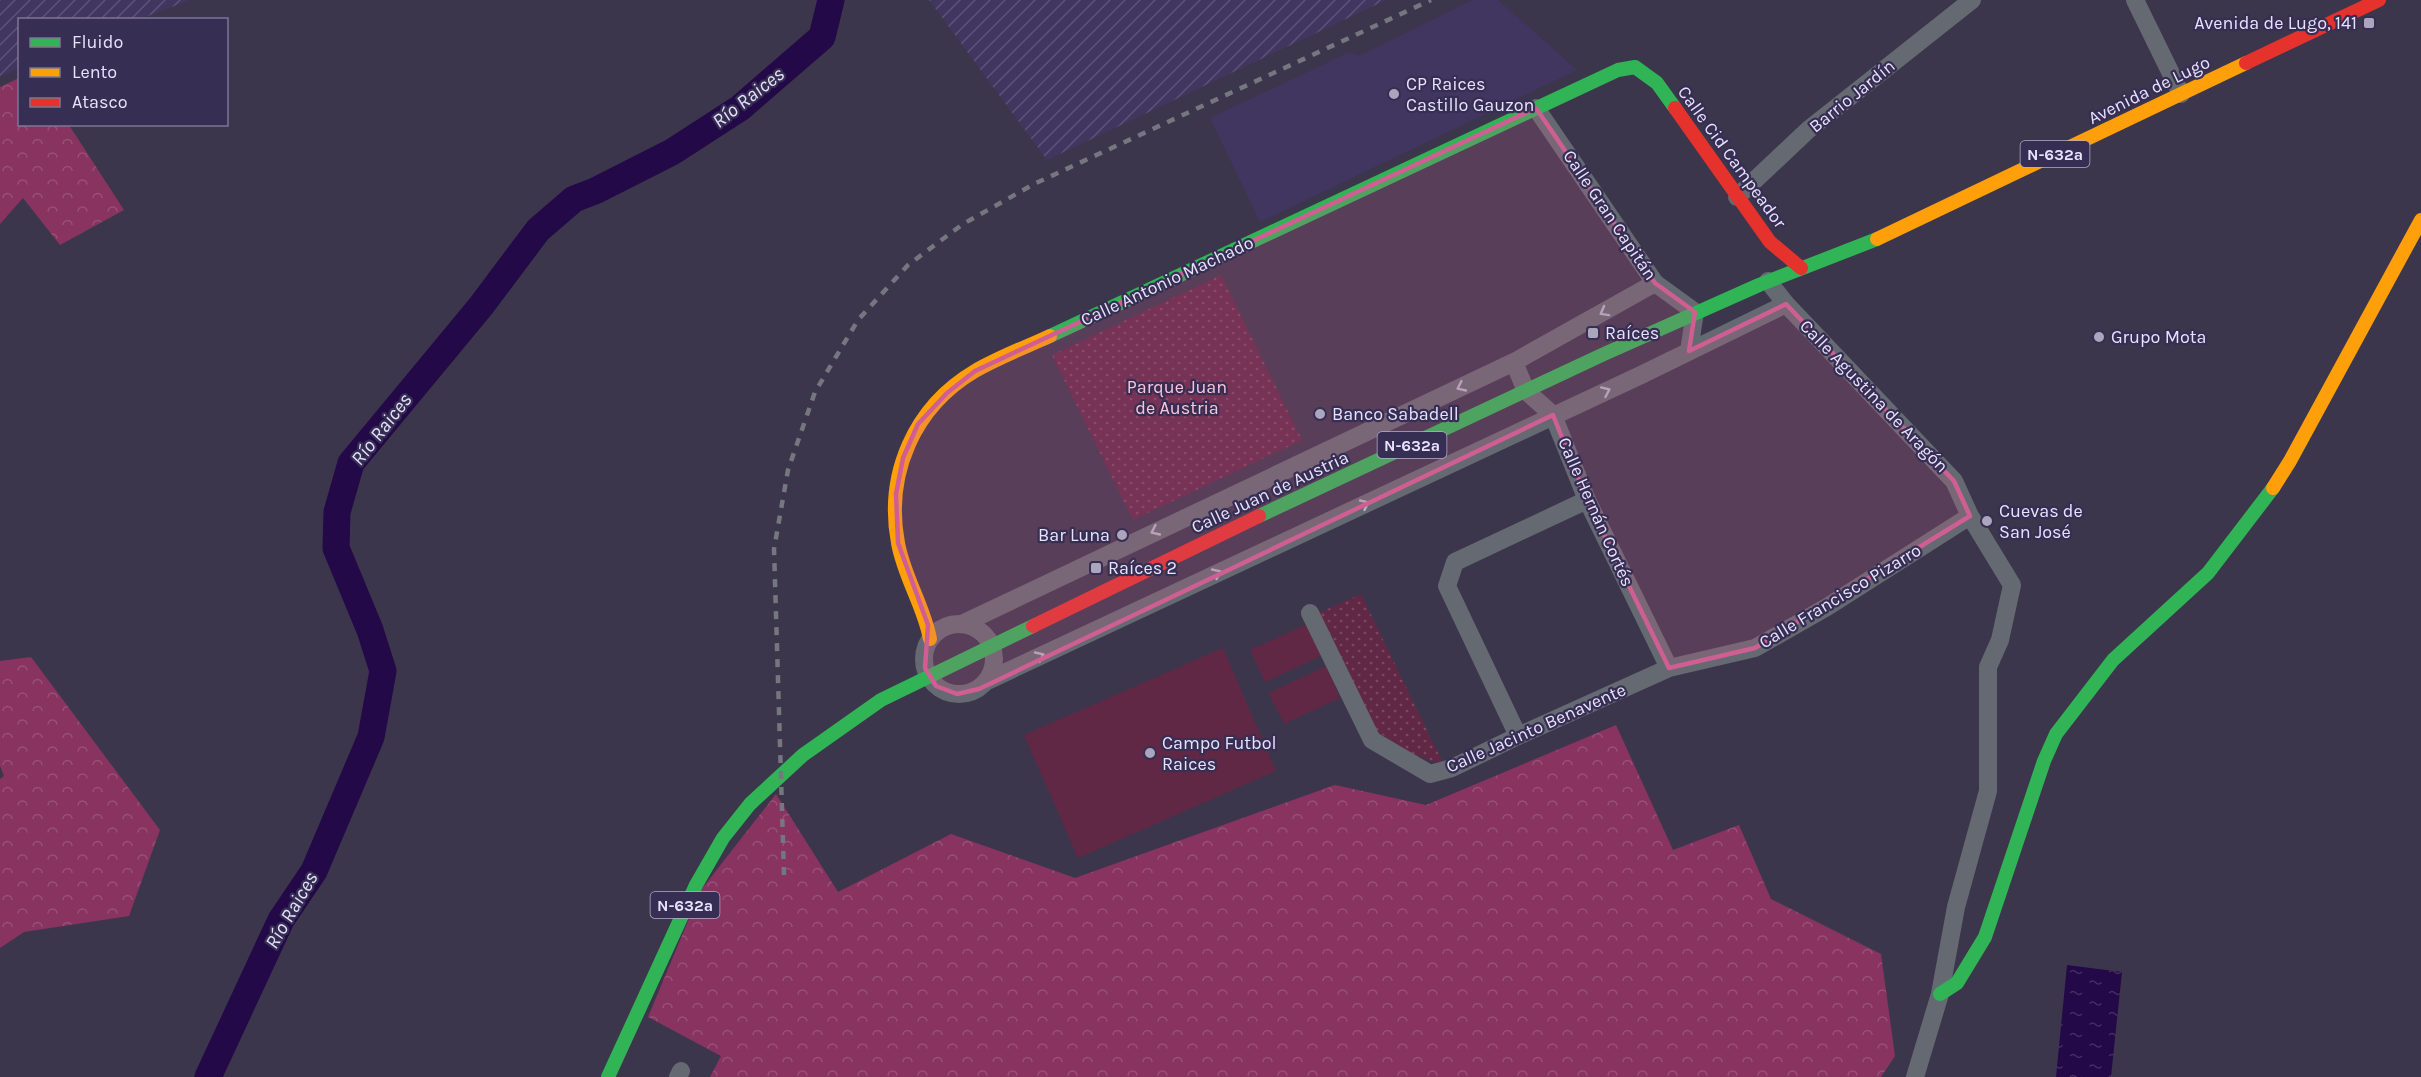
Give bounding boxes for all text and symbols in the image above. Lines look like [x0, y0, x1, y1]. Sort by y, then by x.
place label: Avenida de Lugo, 141 [2194, 12, 2357, 34]
marker: Avenida de Lugo, 141 [2362, 16, 2376, 30]
legend [18, 18, 228, 126]
text: Fluido [72, 31, 123, 53]
street label: Avenida de Lugo [2084, 51, 2214, 129]
street label: Barrio Jardín [1805, 55, 1899, 137]
text: Lento [72, 61, 117, 83]
water label: Río Raices [708, 62, 789, 133]
place label: CP Raices Castillo Gauzon [1406, 73, 1534, 116]
street label: Calle Cid Campeador [1673, 82, 1791, 233]
marker: CP Raices Castillo Gauzon [1387, 87, 1401, 101]
text: Atasco [72, 91, 128, 113]
road number: N-632a [2020, 141, 2090, 167]
street label: Calle Gran Capitán [1558, 146, 1662, 284]
street label: Calle Antonio Machado [1077, 231, 1257, 331]
one-way arrow [1600, 305, 1610, 316]
street label: Calle Agustina de Aragón [1795, 315, 1953, 477]
place label: Raíces [1605, 322, 1659, 344]
marker: Raíces [1586, 326, 1600, 340]
place label: Grupo Mota [2111, 326, 2206, 348]
marker: Grupo Mota [2092, 330, 2106, 344]
park label: Parque Juan de Austria [1127, 376, 1227, 419]
one-way arrow [1457, 380, 1468, 392]
one-way arrow [1600, 386, 1611, 398]
water label: Río Raices [346, 389, 417, 470]
place label: Banco Sabadell [1332, 403, 1459, 425]
marker: Banco Sabadell [1313, 407, 1327, 421]
road number: N-632a [1378, 432, 1446, 458]
street label: Calle Hernán Cortés [1553, 434, 1639, 590]
street label: Calle Juan de Austria [1188, 446, 1352, 538]
one-way arrow [1359, 499, 1370, 511]
place label: Cuevas de San José [1999, 500, 2083, 543]
marker: Cuevas de San José [1980, 514, 1994, 528]
place label: Bar Luna [1038, 524, 1110, 546]
one-way arrow [1151, 524, 1162, 536]
marker: Bar Luna [1115, 528, 1129, 542]
street label: Calle Francisco Pizarro [1755, 539, 1925, 653]
place label: Raíces 2 [1108, 557, 1177, 579]
marker: Raíces 2 [1089, 561, 1103, 575]
one-way arrow [1211, 569, 1222, 581]
one-way arrow [1034, 651, 1045, 663]
street label: Calle Jacinto Benavente [1443, 678, 1629, 778]
place label: Campo Futbol Raices [1162, 732, 1277, 775]
marker: Campo Futbol Raices [1143, 746, 1157, 760]
water label: Río Raices [260, 868, 323, 953]
road number: N-632a [650, 892, 720, 918]

